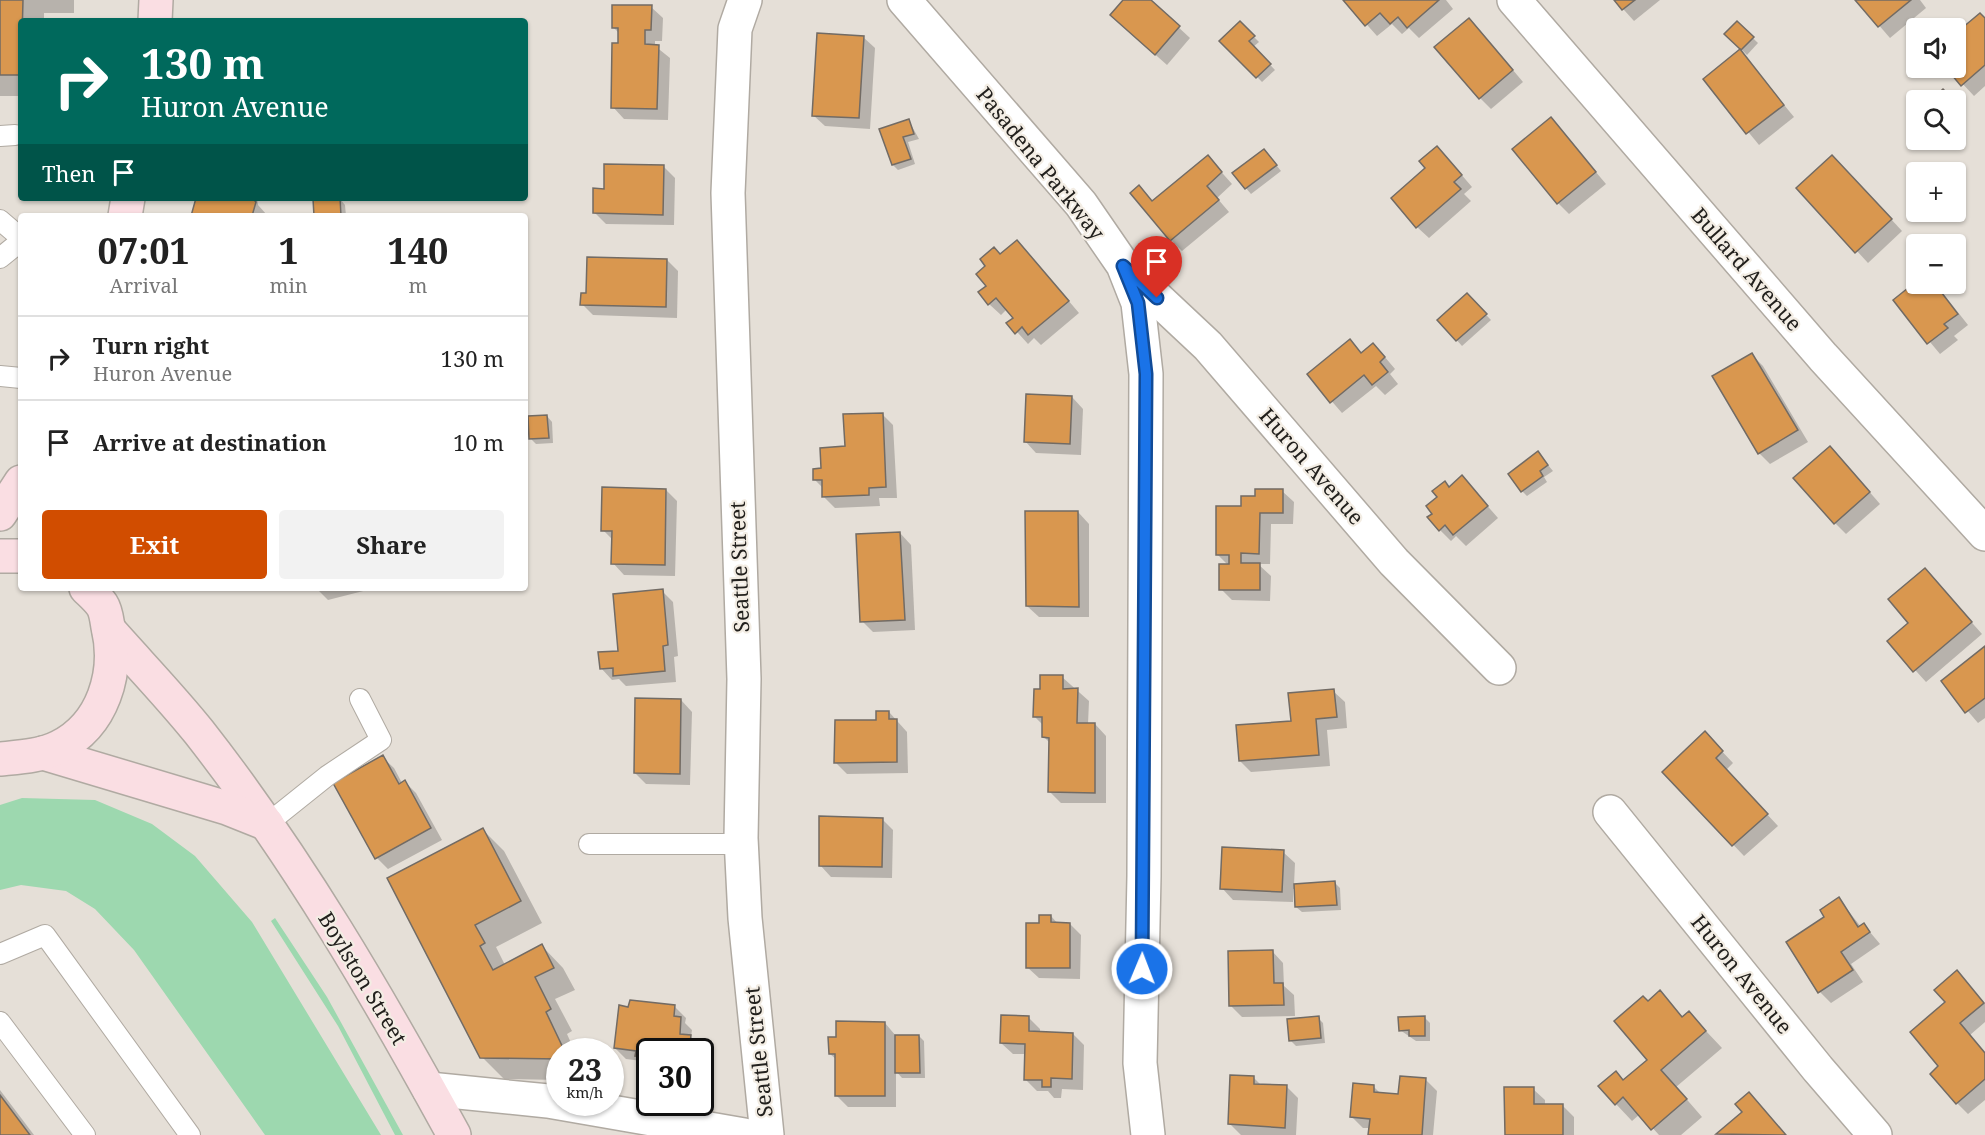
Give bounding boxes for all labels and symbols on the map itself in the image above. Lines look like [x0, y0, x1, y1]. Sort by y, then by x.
street label: Pasadena Parkway [971, 81, 1111, 245]
street label: Bullard Avenue [1686, 201, 1808, 337]
pin [1131, 236, 1182, 298]
street label: Huron Avenue [1254, 402, 1370, 530]
street label: Seattle Street [723, 501, 755, 633]
street label: Boylston Street [312, 906, 414, 1050]
street label: Huron Avenue [1685, 908, 1799, 1040]
position arrow [1110, 937, 1174, 1001]
street label: Seattle Street [737, 985, 779, 1119]
speed limit sign: 30 [636, 1038, 714, 1116]

